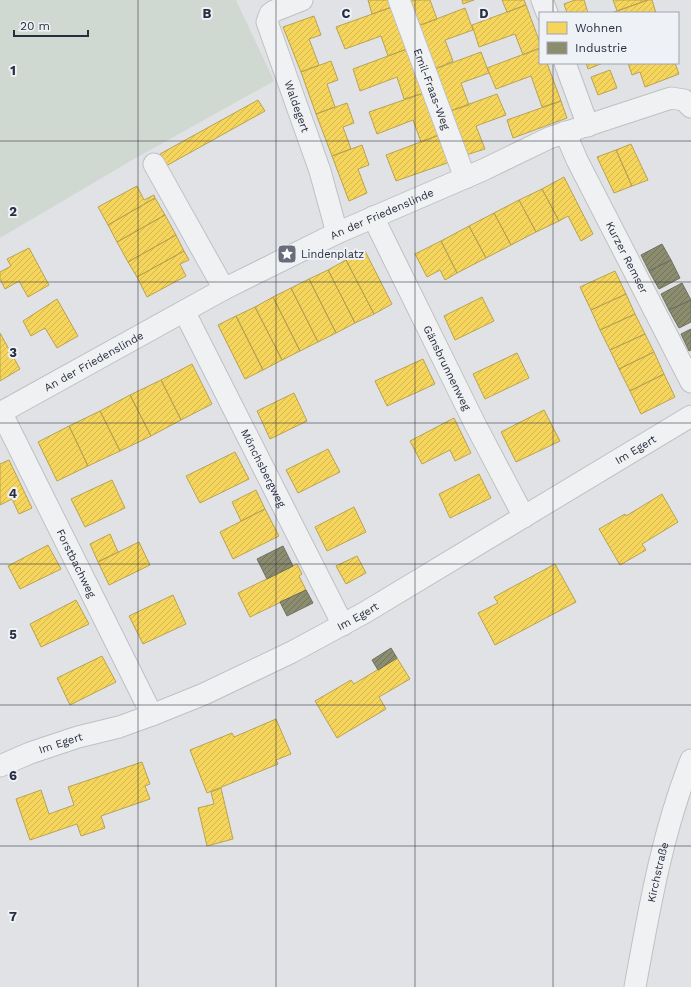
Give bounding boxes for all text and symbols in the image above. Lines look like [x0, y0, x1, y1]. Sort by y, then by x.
text: B [203, 6, 212, 21]
text: C [342, 6, 351, 21]
text: D [479, 6, 489, 21]
scale bar [14, 12, 88, 38]
legend [539, 12, 679, 64]
text: 20 m [20, 19, 50, 33]
text: Wohnen [575, 21, 623, 35]
text: Industrie [575, 41, 627, 55]
street label: Emil-Fraas-Weg [411, 47, 453, 132]
text: 1 [10, 63, 16, 78]
street label: Waldegert [281, 79, 312, 134]
street label: An der Friedenslinde [328, 186, 436, 242]
text: 2 [9, 204, 17, 219]
street label: Kurzer Remser [603, 220, 651, 296]
place icon: Lindenplatz [276, 243, 298, 265]
place label: Lindenplatz [301, 248, 364, 261]
street label: Gänsbrunnenweg [420, 323, 473, 413]
street label: An der Friedenslinde [42, 329, 146, 394]
text: 3 [9, 345, 17, 360]
street label: Mönchsbergweg [238, 427, 288, 510]
street label: Im Egert [613, 432, 659, 467]
text: 4 [9, 486, 18, 501]
street label: Forstbachweg [53, 527, 98, 600]
street label: Im Egert [335, 600, 381, 633]
text: 5 [9, 627, 17, 642]
street label: Im Egert [37, 730, 84, 757]
text: 6 [9, 768, 17, 783]
street label: Kirchstraße [645, 841, 671, 904]
text: 7 [9, 909, 17, 924]

